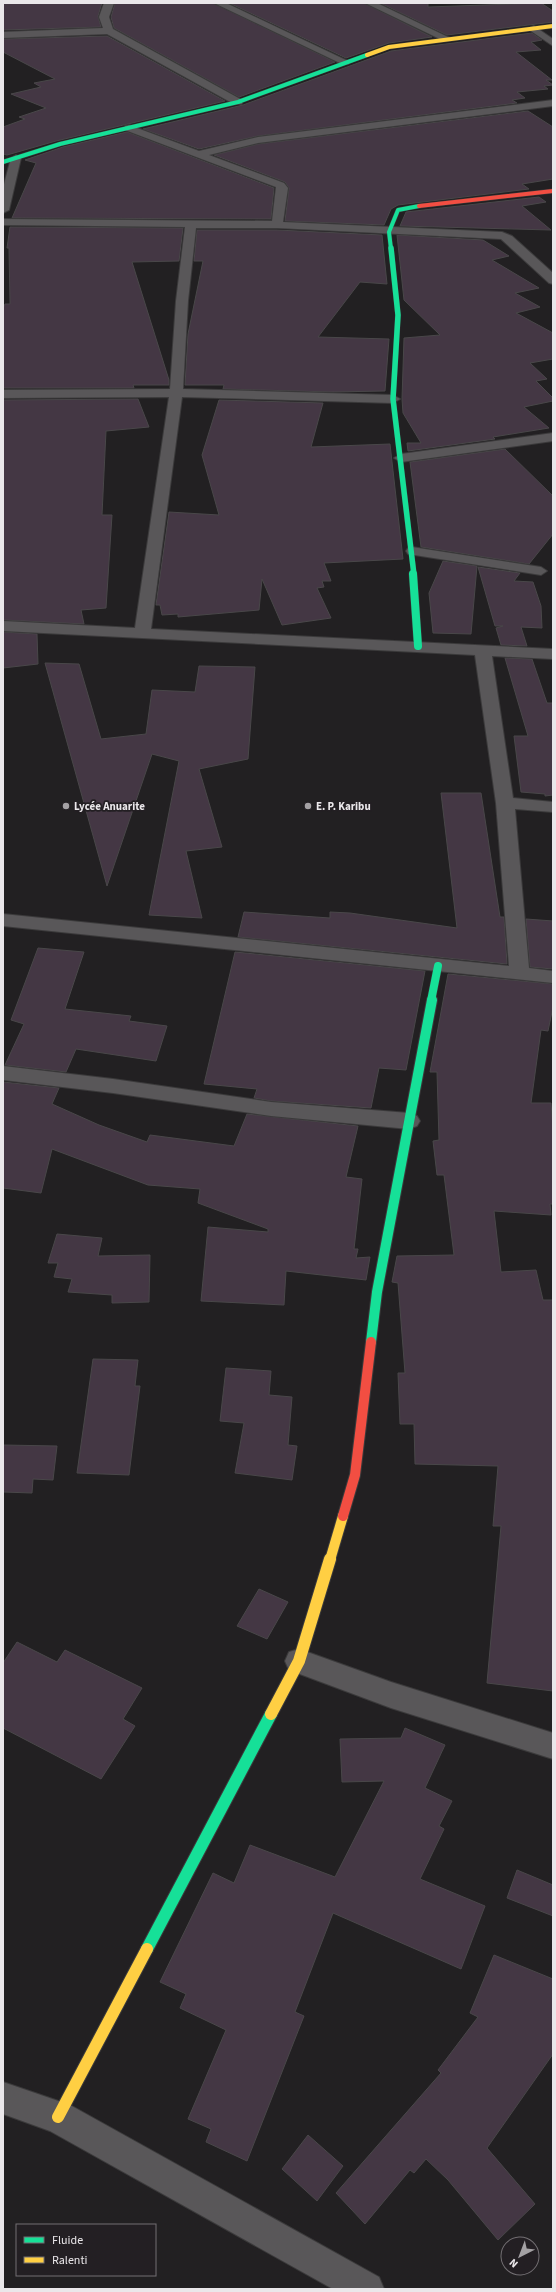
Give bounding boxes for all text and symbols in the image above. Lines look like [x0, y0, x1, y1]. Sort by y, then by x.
place label: Lycée Anuarite [74, 799, 145, 814]
place label: E. P. Karibu [316, 799, 371, 814]
marker: Lycée Anuarite [61, 801, 71, 811]
marker: E. P. Karibu [303, 801, 313, 811]
legend [16, 2224, 156, 2276]
text: Fluide [52, 2232, 83, 2249]
north arrow [500, 2236, 540, 2276]
text: Ralenti [52, 2252, 87, 2269]
text: N [506, 2255, 521, 2271]

